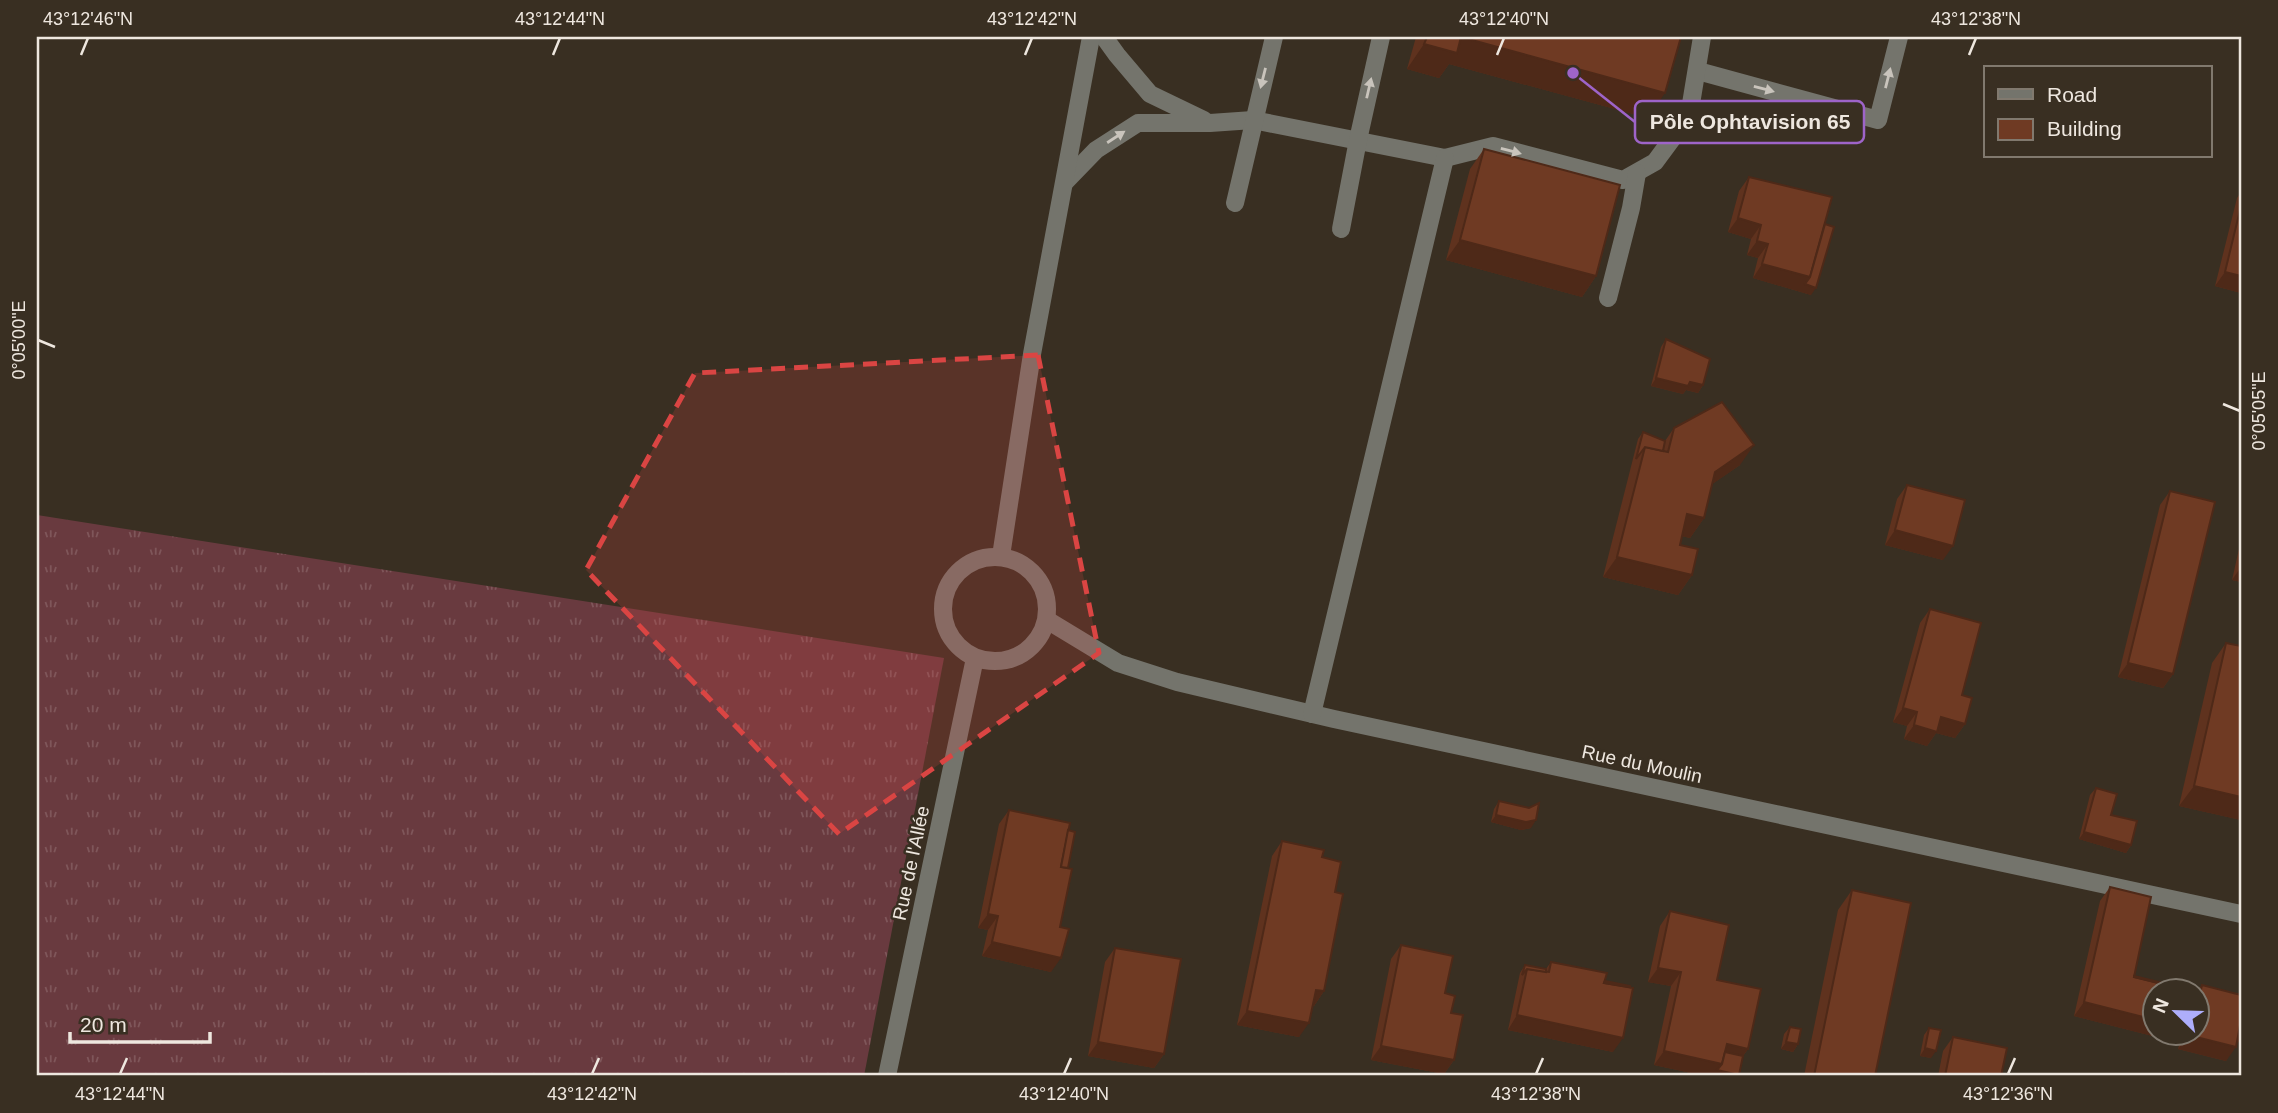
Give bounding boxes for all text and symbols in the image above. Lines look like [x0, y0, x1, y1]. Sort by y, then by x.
text: 43°12'46"N [43, 9, 133, 29]
text: 43°12'44"N [515, 9, 605, 29]
text: 43°12'42"N [987, 9, 1077, 29]
text: 43°12'40"N [1459, 9, 1549, 29]
text: 43°12'38"N [1931, 9, 2021, 29]
legend [1984, 66, 2212, 158]
one-way arrow [1257, 67, 1268, 89]
one-way arrow [1883, 67, 1894, 89]
one-way arrow [1364, 77, 1375, 99]
text: Road [2047, 83, 2097, 106]
one-way arrow [1754, 84, 1775, 94]
callout: Pôle Ophtavision 65 [1635, 101, 1864, 143]
text: Pôle Ophtavision 65 [1650, 110, 1851, 133]
text: Building [2047, 117, 2122, 140]
one-way arrow [1106, 130, 1126, 143]
one-way arrow [1501, 146, 1522, 156]
text: 0°05'00"E [9, 300, 29, 380]
text: 0°05'05"E [2249, 371, 2269, 451]
street label: Rue du Moulin [1580, 741, 1704, 787]
street label: Rue de l'Allée [889, 804, 933, 922]
north arrow [2142, 976, 2212, 1046]
text: N [2148, 995, 2173, 1016]
scale bar [70, 1001, 210, 1045]
text: 20 m [80, 1013, 127, 1036]
text: 43°12'44"N [75, 1084, 165, 1104]
text: 43°12'42"N [547, 1084, 637, 1104]
text: 43°12'40"N [1019, 1084, 1109, 1104]
text: 43°12'38"N [1491, 1084, 1581, 1104]
text: 43°12'36"N [1963, 1084, 2053, 1104]

